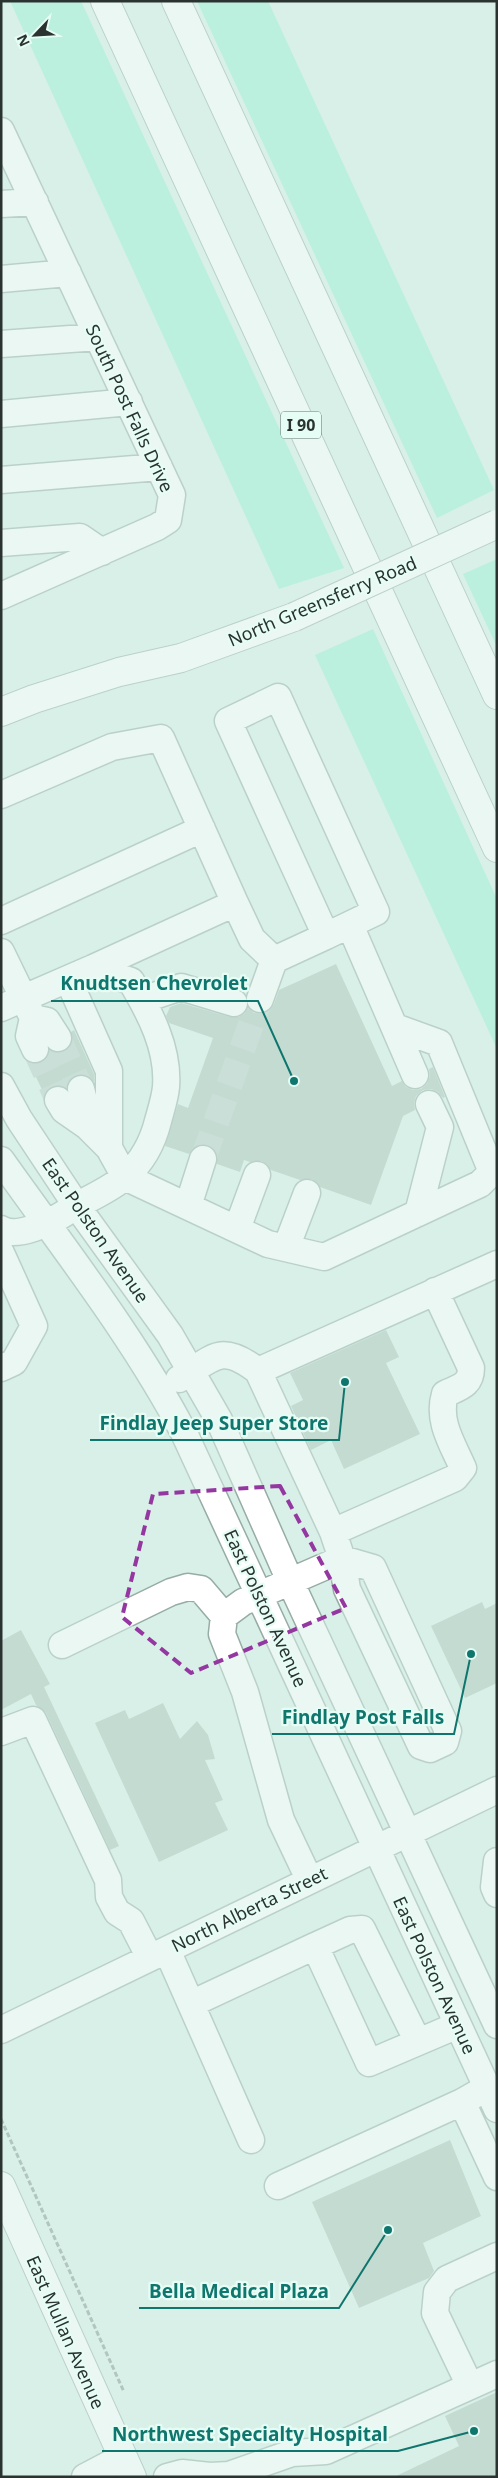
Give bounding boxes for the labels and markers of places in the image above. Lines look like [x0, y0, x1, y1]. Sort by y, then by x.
callout: Knudtsen Chevrolet [51, 967, 258, 1001]
callout: Findlay Jeep Super Store [90, 1406, 339, 1440]
callout: Findlay Post Falls [272, 1700, 454, 1734]
callout: Bella Medical Plaza [139, 2274, 339, 2308]
callout: Northwest Specialty Hospital [102, 2417, 398, 2451]

